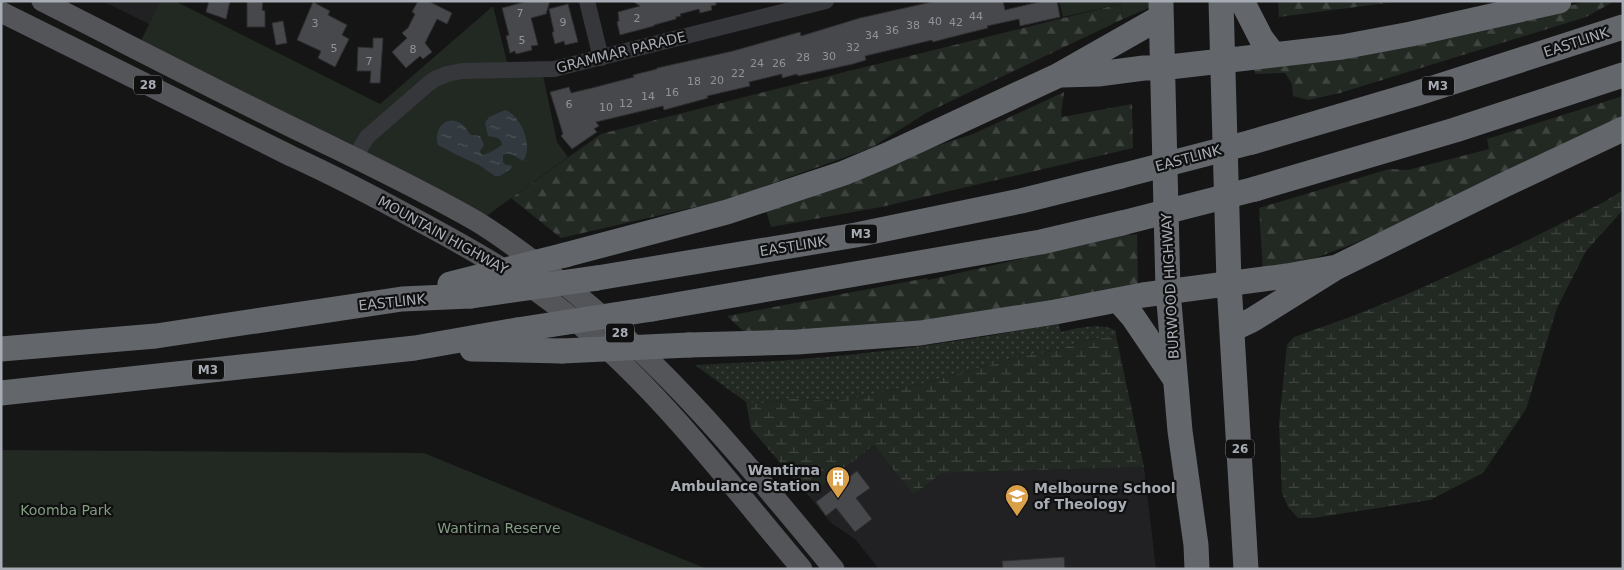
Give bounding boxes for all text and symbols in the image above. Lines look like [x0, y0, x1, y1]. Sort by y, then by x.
house number: 7 [517, 7, 524, 20]
house number: 44 [969, 10, 983, 23]
house number: 2 [634, 12, 641, 25]
house number: 40 [928, 15, 942, 28]
house number: 9 [560, 16, 567, 29]
house number: 42 [949, 16, 963, 29]
house number: 3 [312, 17, 319, 30]
house number: 38 [906, 19, 920, 32]
house number: 36 [885, 24, 899, 37]
street label: EASTLINK [1541, 24, 1611, 60]
street label: GRAMMAR PARADE [555, 28, 687, 76]
house number: 34 [865, 29, 879, 42]
house number: 5 [519, 34, 526, 47]
house number: 32 [846, 41, 860, 54]
house number: 5 [331, 42, 338, 55]
house number: 8 [410, 43, 417, 56]
house number: 30 [822, 50, 836, 63]
house number: 28 [796, 51, 810, 64]
house number: 7 [366, 55, 373, 68]
house number: 24 [750, 57, 764, 70]
house number: 26 [772, 57, 786, 70]
house number: 22 [731, 67, 745, 80]
house number: 20 [710, 74, 724, 87]
house number: 18 [687, 75, 701, 88]
road number: 28 [134, 76, 162, 94]
road number: M3 [1422, 76, 1454, 95]
house number: 16 [665, 86, 679, 99]
house number: 14 [641, 90, 655, 103]
house number: 12 [619, 97, 633, 110]
house number: 6 [566, 98, 573, 111]
house number: 10 [599, 101, 613, 114]
street label: EASTLINK [1153, 141, 1223, 174]
street label: MOUNTAIN HIGHWAY [375, 193, 511, 278]
street label: BURWOOD HIGHWAY [1158, 212, 1182, 359]
road number: M3 [845, 224, 877, 243]
street label: EASTLINK [758, 233, 828, 259]
street label: EASTLINK [358, 290, 427, 313]
road number: 28 [606, 323, 634, 342]
road number: M3 [192, 360, 224, 380]
road number: 26 [1226, 439, 1254, 458]
place label: Wantirna Ambulance Station [670, 462, 820, 494]
building icon: Wantirna Ambulance Station [825, 465, 851, 499]
place label: Melbourne School of Theology [1034, 480, 1175, 512]
school or university icon: Melbourne School of Theology [1004, 483, 1030, 517]
park label: Koomba Park [20, 502, 113, 518]
park label: Wantirna Reserve [437, 520, 561, 536]

